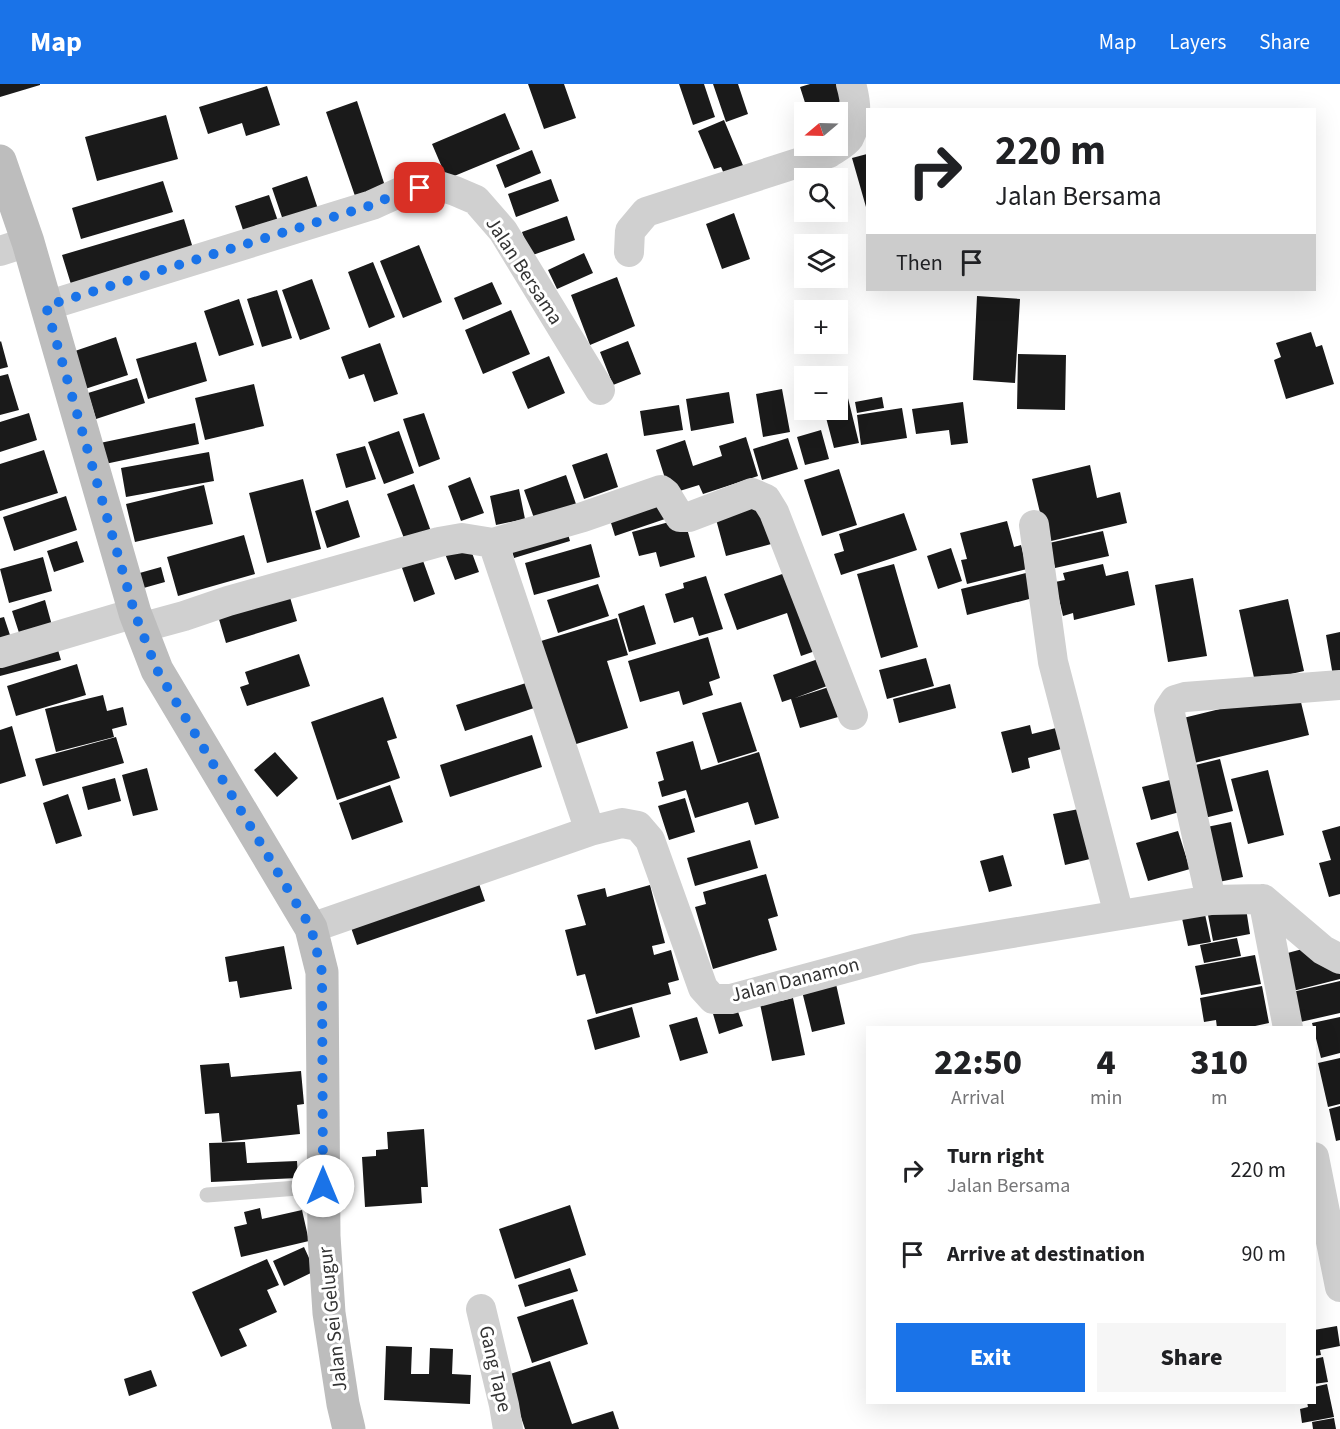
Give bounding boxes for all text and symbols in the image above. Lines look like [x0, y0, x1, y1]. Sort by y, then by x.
text: Map [30, 22, 82, 62]
text: Map [1099, 27, 1136, 57]
text: Layers [1169, 27, 1226, 57]
text: Share [1259, 27, 1310, 57]
north arrow [794, 102, 848, 156]
map controls [794, 102, 848, 420]
text: 220 m [995, 121, 1106, 181]
icon: right [896, 132, 974, 210]
pin [394, 162, 445, 213]
button: search [794, 168, 848, 222]
icon: arrive [403, 171, 436, 204]
text: Jalan Bersama [995, 177, 1162, 216]
street label: Jalan Bersama [479, 212, 569, 330]
button: layers [794, 234, 848, 288]
icon: arrive [955, 246, 988, 279]
text: Then [896, 247, 943, 279]
button: + [794, 300, 848, 354]
button: − [794, 366, 848, 420]
street label: Jalan Danamon [728, 951, 862, 1009]
text: 22:50 [934, 1037, 1022, 1088]
text: 4 [1097, 1037, 1116, 1088]
text: 310 [1190, 1037, 1248, 1088]
text: Arrival [951, 1084, 1005, 1112]
text: min [1090, 1084, 1122, 1112]
text: m [1211, 1084, 1227, 1112]
text: Turn right [947, 1140, 1044, 1172]
position arrow [291, 1154, 355, 1218]
icon: right [896, 1154, 929, 1187]
text: 220 m [1231, 1154, 1286, 1186]
text: Jalan Bersama [947, 1172, 1070, 1200]
icon: arrive [896, 1238, 929, 1271]
text: Arrive at destination [947, 1238, 1145, 1270]
text: 90 m [1241, 1238, 1286, 1270]
street label: Jalan Sei Gelugur [311, 1245, 355, 1393]
street label: Gang Tape [471, 1323, 519, 1415]
button: Exit [896, 1323, 1085, 1392]
button: Share [1097, 1323, 1286, 1392]

